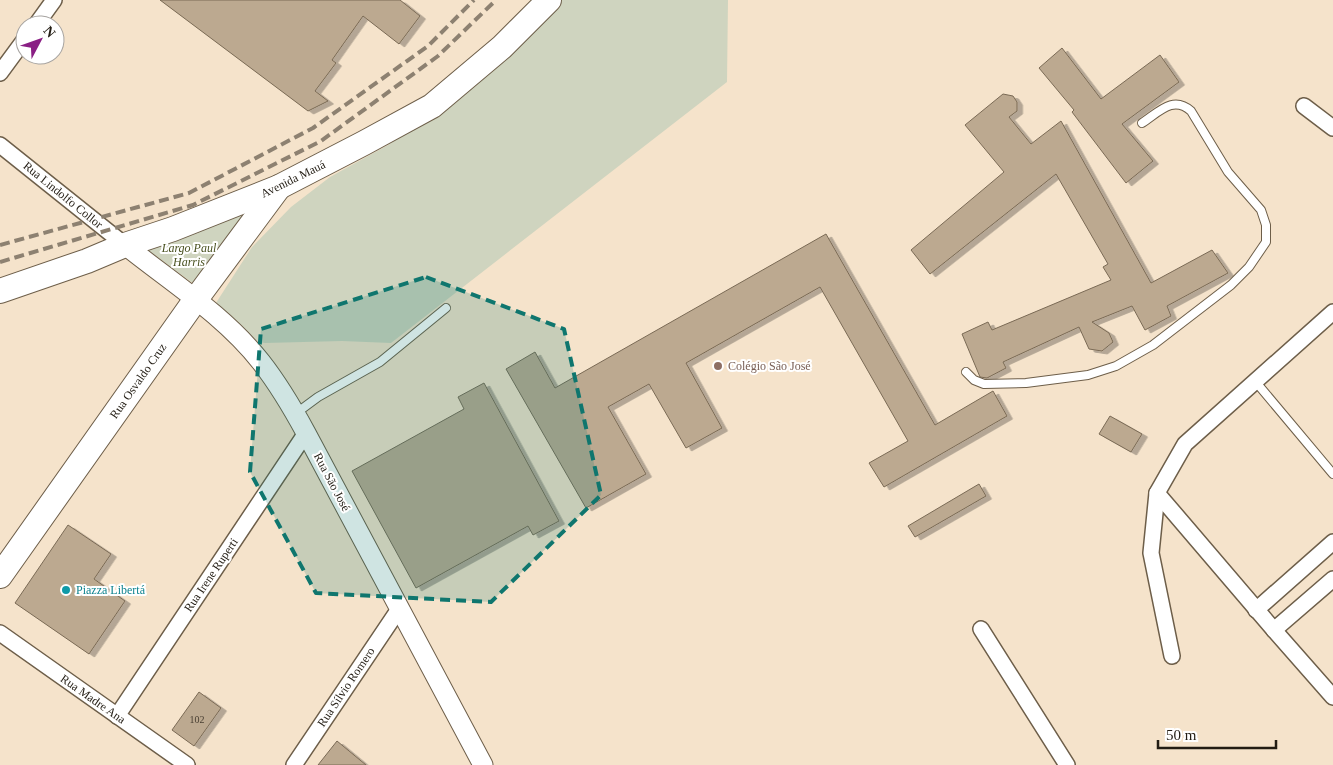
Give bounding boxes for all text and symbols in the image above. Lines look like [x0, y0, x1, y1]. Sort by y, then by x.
north arrow [15, 15, 65, 65]
text: N [40, 23, 58, 41]
street label: Avenida Mauá [258, 157, 328, 201]
street label: Rua Lindolfo Collor [21, 159, 105, 231]
park label: Largo Paul Harris [161, 241, 217, 269]
street label: Rua Osvaldo Cruz [107, 341, 169, 421]
place label: Colégio São José [728, 359, 811, 373]
marker: Colégio São José [712, 360, 724, 372]
street label: Rua São José [311, 450, 353, 514]
street label: Rua Irene Ruperti [181, 535, 241, 615]
place label: Piazza Libertá [76, 583, 146, 597]
marker: Piazza Libertá [60, 584, 72, 596]
street label: Rua Sílvio Romero [314, 645, 378, 729]
street label: Rua Madre Ana [58, 671, 129, 727]
house number: 102 [190, 714, 205, 725]
scale bar [1158, 718, 1276, 750]
text: 50 m [1166, 727, 1197, 743]

